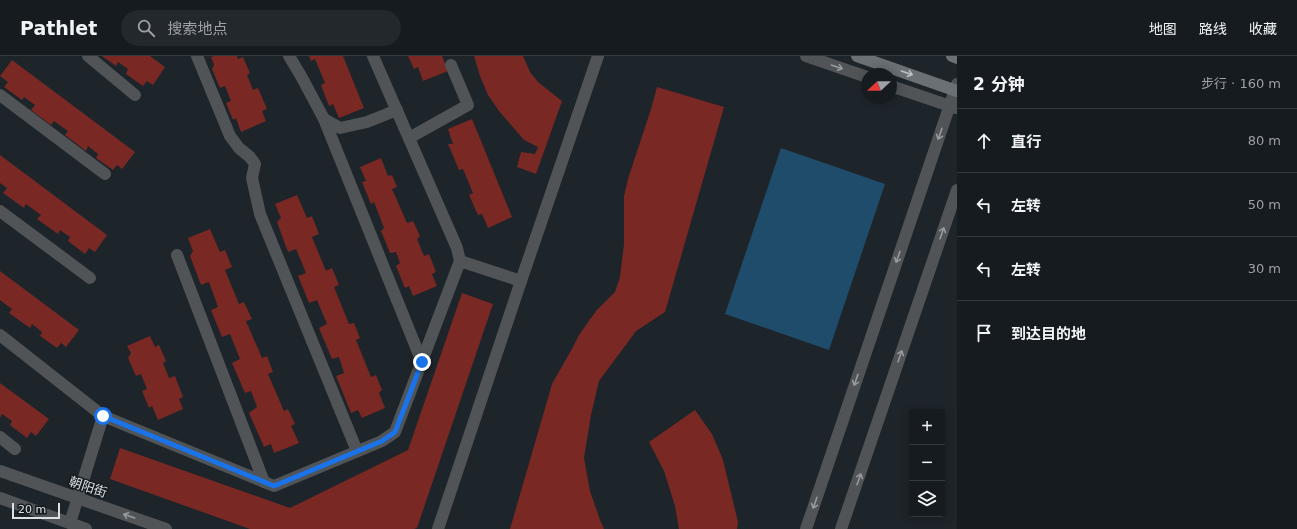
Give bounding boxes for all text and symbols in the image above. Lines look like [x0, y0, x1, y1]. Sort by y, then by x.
search box [121, 10, 401, 46]
text: Pathlet [20, 17, 97, 39]
icon: search [135, 17, 157, 39]
text: 搜索地点 [167, 20, 227, 38]
text: 地图 [1149, 21, 1177, 37]
text: 路线 [1199, 21, 1227, 37]
text: 收藏 [1249, 21, 1277, 37]
one-way arrow [830, 63, 842, 71]
north arrow [861, 68, 897, 104]
one-way arrow [900, 70, 912, 78]
text: 2 分钟 [973, 74, 1025, 94]
text: 步行 · 160 m [1201, 76, 1281, 91]
one-way arrow [936, 127, 943, 140]
icon: ahead [973, 130, 995, 152]
text: 直行 [1011, 133, 1041, 151]
text: 80 m [1248, 133, 1281, 148]
icon: left [973, 194, 995, 216]
text: 左转 [1011, 197, 1041, 215]
text: 50 m [1248, 197, 1281, 212]
one-way arrow [939, 227, 947, 239]
one-way arrow [894, 251, 902, 263]
icon: left [973, 258, 995, 280]
text: 左转 [1011, 261, 1041, 279]
text: 30 m [1248, 261, 1281, 276]
icon: arrive [973, 322, 995, 344]
text: 到达目的地 [1011, 325, 1086, 343]
one-way arrow [897, 350, 905, 362]
route end [413, 353, 431, 371]
one-way arrow [852, 374, 860, 386]
route start [94, 407, 112, 425]
map controls [909, 409, 945, 517]
button: + [909, 409, 945, 445]
button: − [909, 445, 945, 481]
one-way arrow [855, 473, 863, 485]
street label: 朝阳街 [67, 474, 109, 500]
button: layers [909, 481, 945, 517]
one-way arrow [810, 497, 818, 509]
scale bar [12, 501, 60, 520]
text: 20 m [18, 503, 46, 516]
one-way arrow [124, 512, 136, 520]

